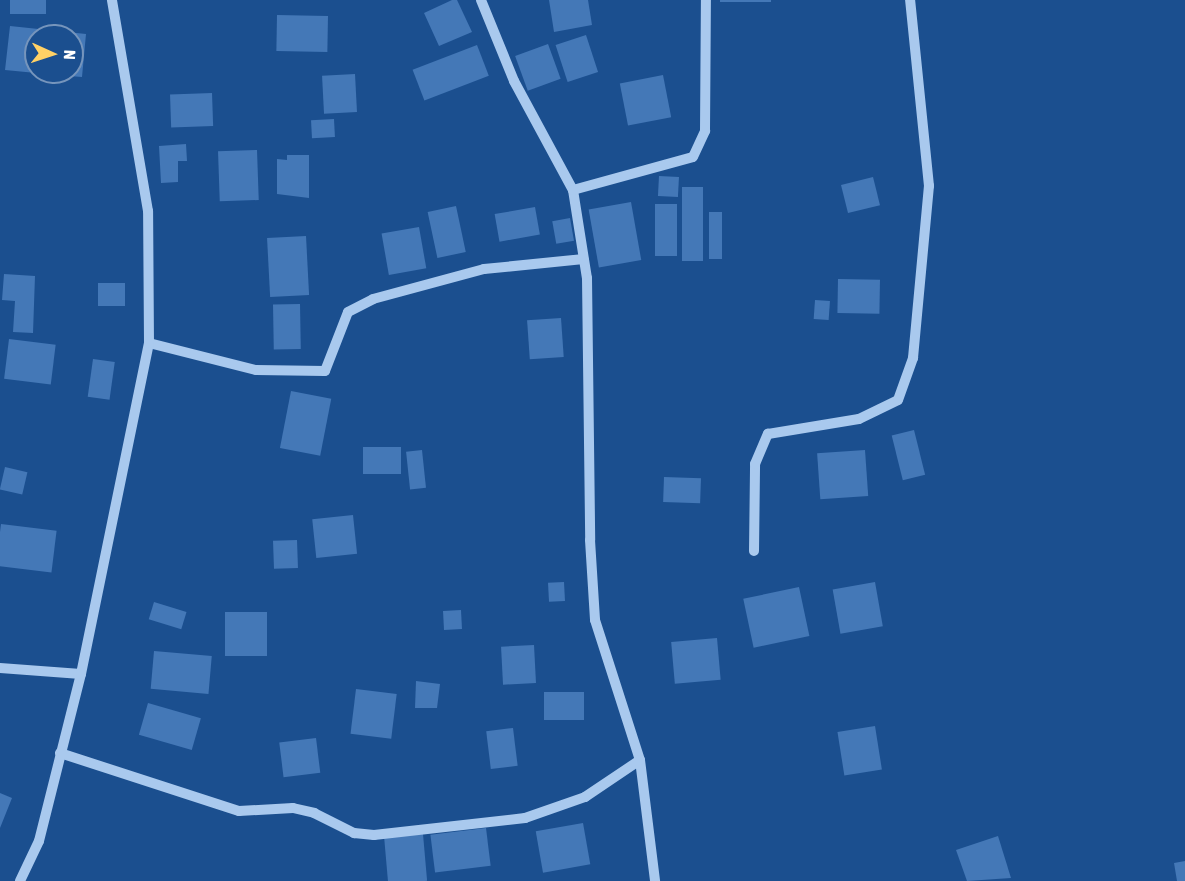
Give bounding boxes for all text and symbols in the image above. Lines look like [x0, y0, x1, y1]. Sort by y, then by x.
north arrow [24, 24, 84, 84]
text: N [61, 50, 79, 60]

